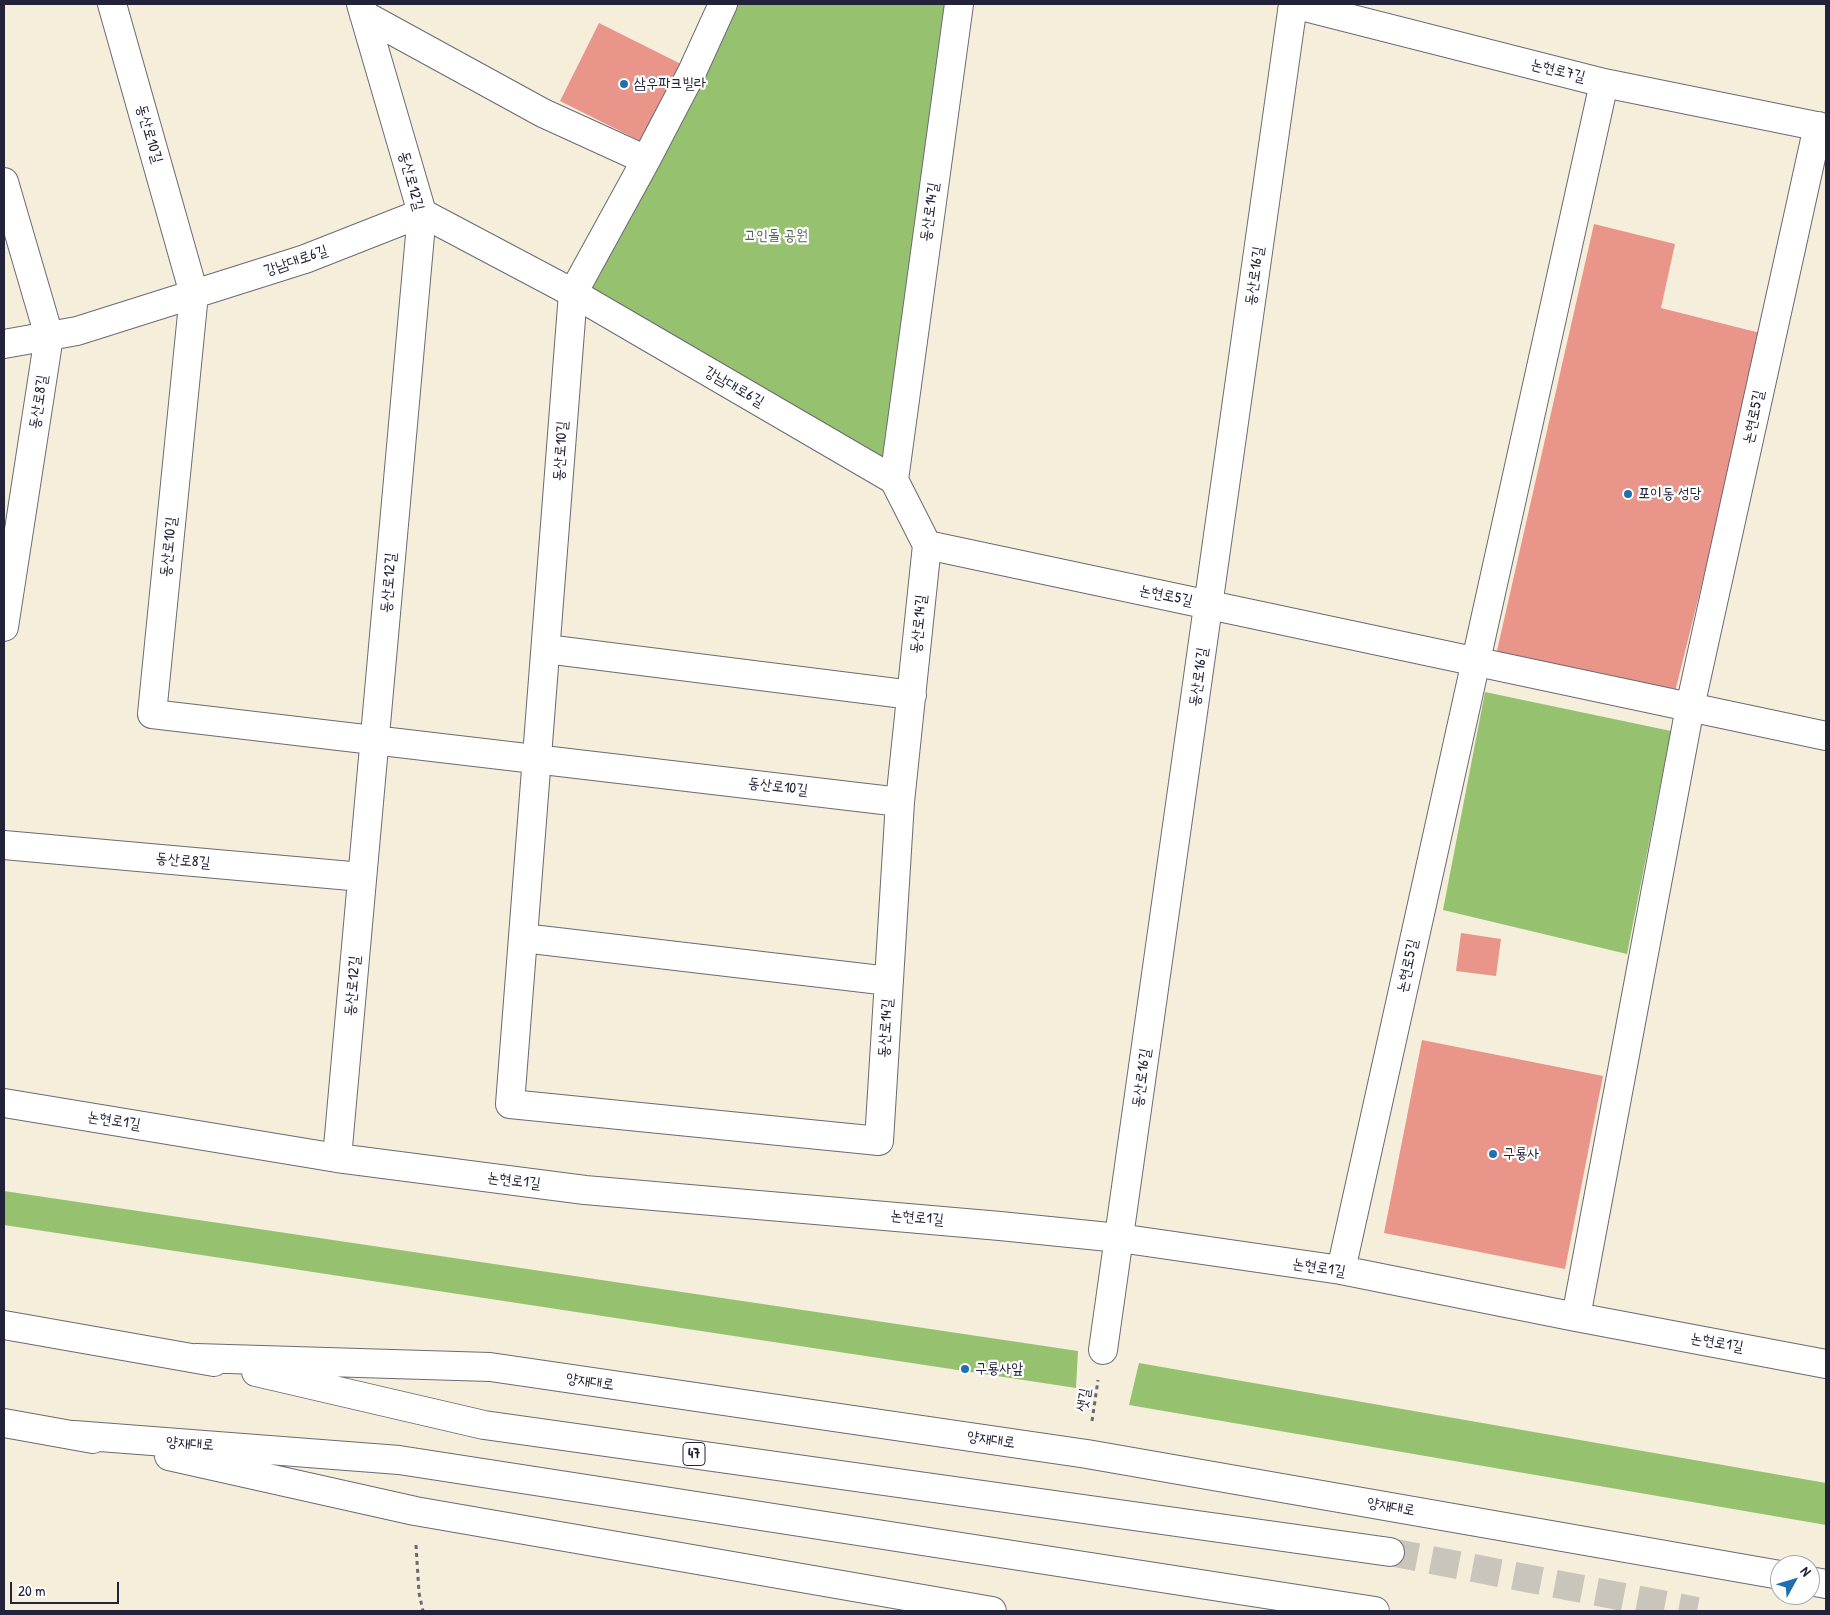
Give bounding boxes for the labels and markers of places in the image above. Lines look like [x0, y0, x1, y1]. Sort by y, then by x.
place label: 삼우파크빌라 [634, 75, 706, 93]
marker: 삼우파크빌라 [618, 78, 630, 90]
place label: 포이동 성당 [1638, 485, 1702, 503]
marker: 포이동 성당 [1622, 488, 1634, 500]
place label: 구룡사 [1503, 1145, 1539, 1163]
marker: 구룡사 [1487, 1148, 1499, 1160]
place label: 구룡사앞 [975, 1360, 1023, 1378]
marker: 구룡사앞 [959, 1363, 971, 1375]

